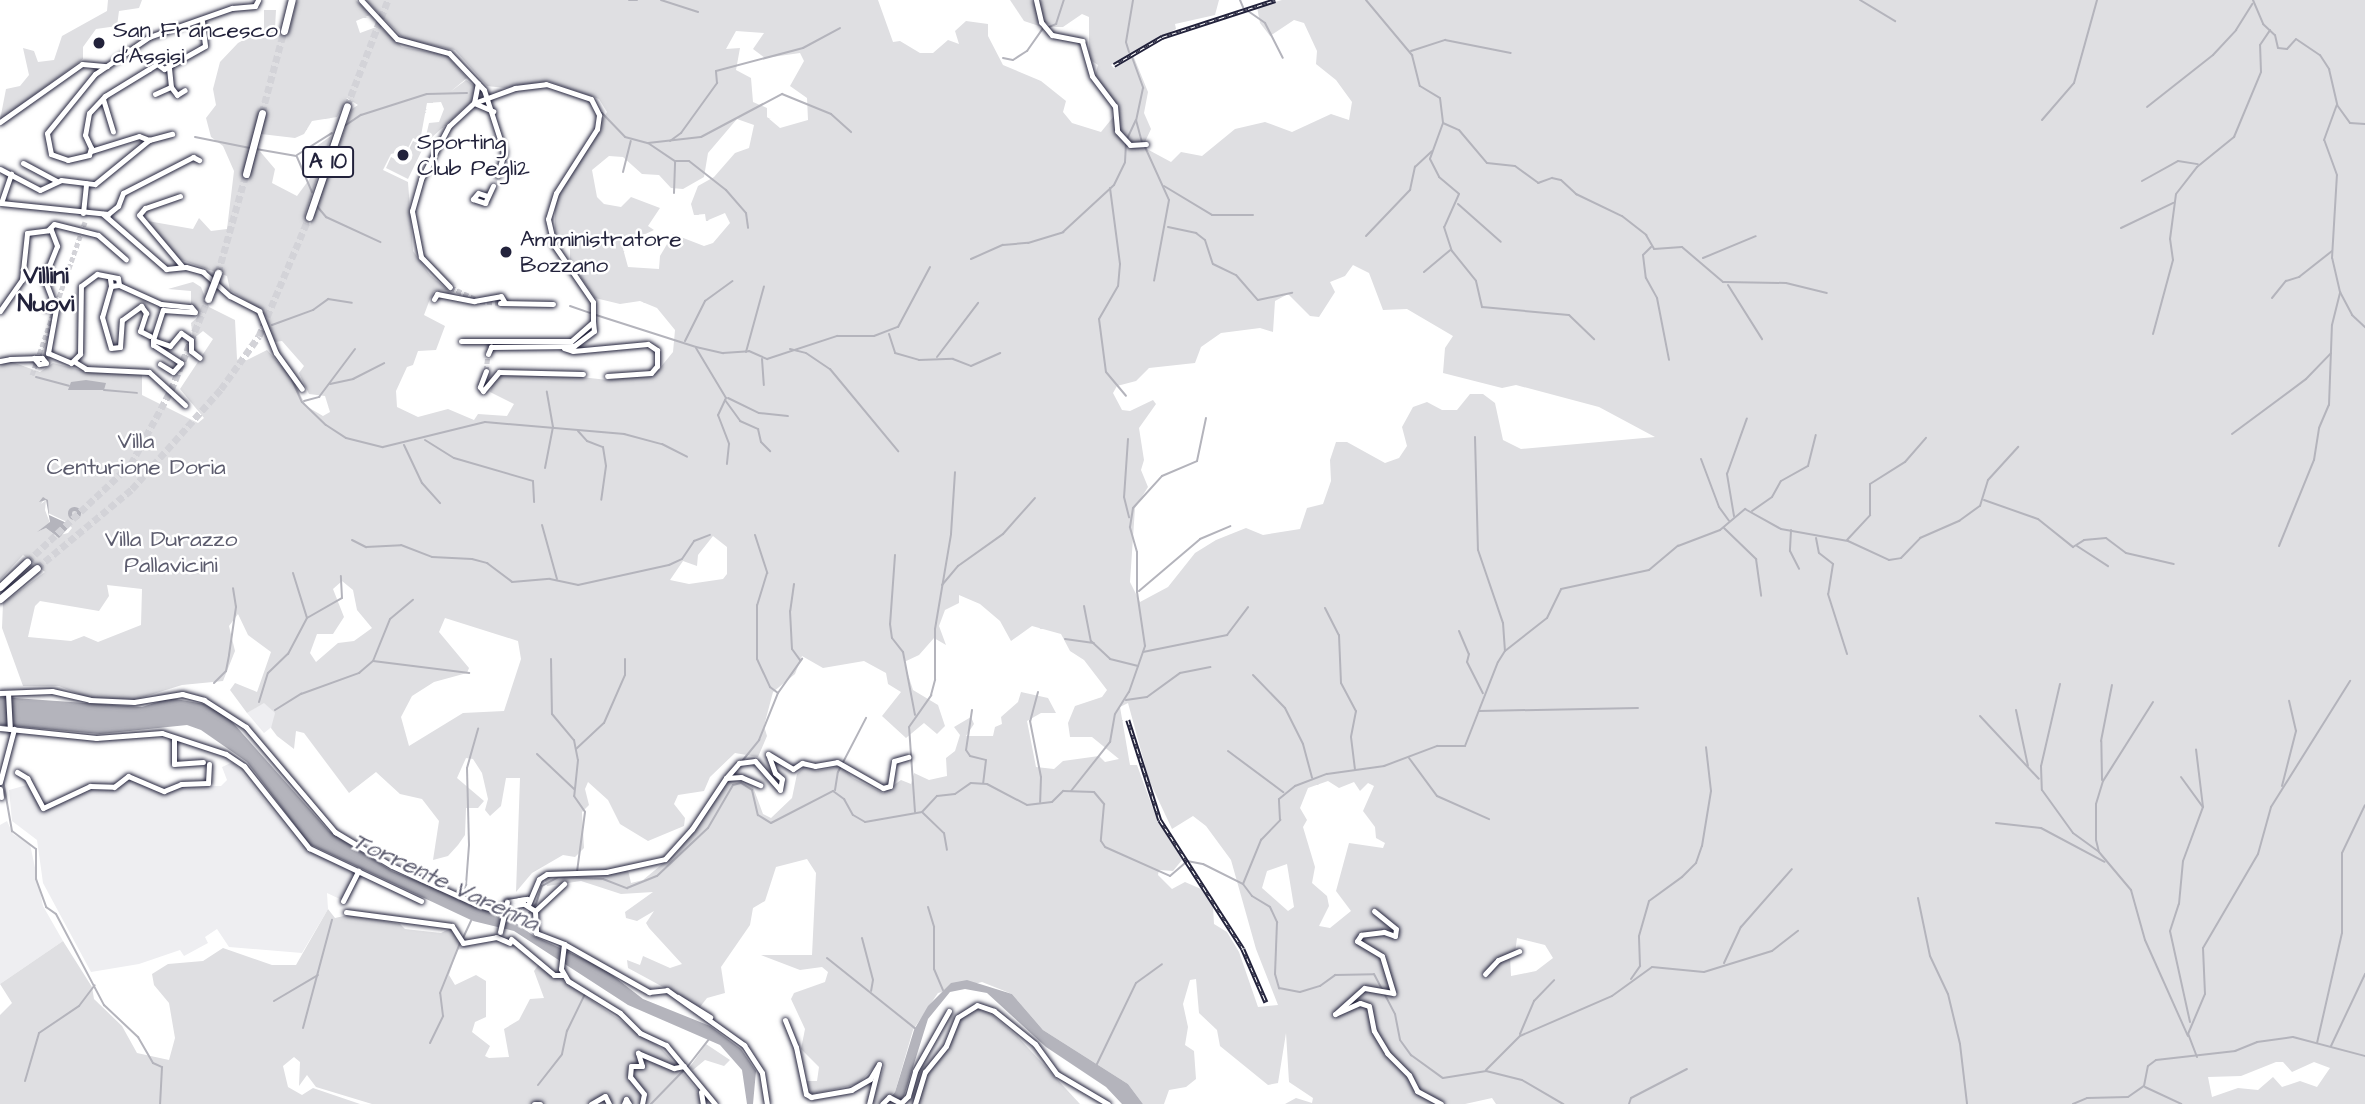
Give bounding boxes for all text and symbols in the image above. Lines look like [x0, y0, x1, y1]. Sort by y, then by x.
place label: San Francesco d'Assisi [113, 16, 278, 70]
marker: San Francesco d'Assisi [91, 35, 107, 51]
place label: Sporting Club Pegli2 [417, 128, 530, 182]
road number: A 10 [302, 144, 354, 180]
marker: Sporting Club Pegli2 [395, 147, 411, 163]
place label: Amministratore Bozzano [520, 225, 682, 279]
marker: Amministratore Bozzano [498, 244, 514, 260]
district label: Villini Nuovi [18, 263, 74, 319]
park label: Villa Centurione Doria [46, 427, 226, 481]
park label: Villa Durazzo Pallavicini [105, 525, 237, 579]
water label: Torrente Varenna [347, 827, 543, 939]

